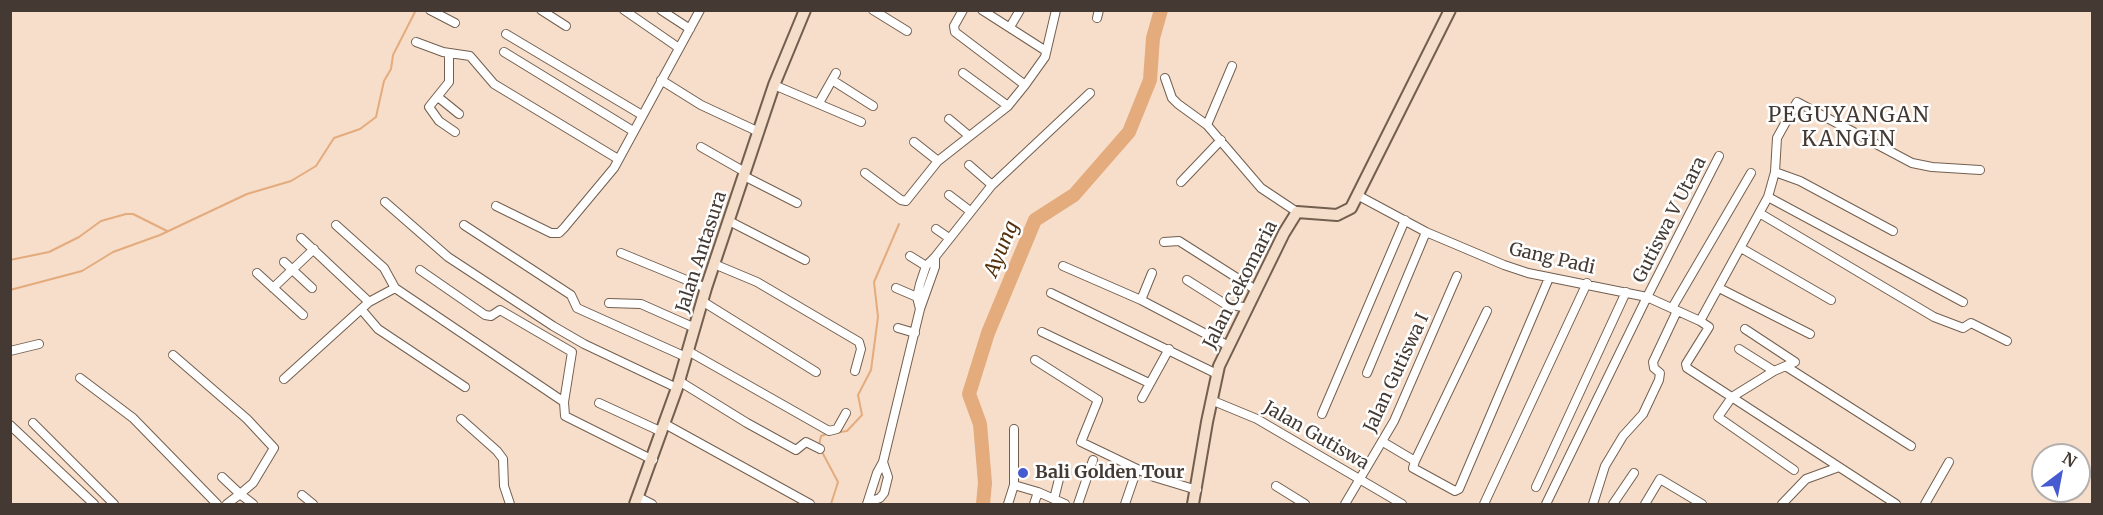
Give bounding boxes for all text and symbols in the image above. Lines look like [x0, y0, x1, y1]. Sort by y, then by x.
district label: PEGUYANGAN KANGIN [1768, 103, 1930, 153]
street label: Gutiswa V Utara [1629, 153, 1711, 287]
street label: Jalan Antasura [672, 189, 732, 315]
street label: Jalan Cekomaria [1199, 217, 1283, 353]
water label: Ayung [980, 218, 1024, 280]
street label: Gang Padi [1507, 239, 1597, 279]
street label: Jalan Gutiswa I [1360, 310, 1434, 436]
street label: Jalan Gutiswa [1259, 397, 1373, 475]
north arrow [2031, 443, 2091, 503]
text: N [2059, 448, 2080, 471]
place label: Bali Golden Tour [1035, 462, 1184, 484]
marker: Bali Golden Tour [1016, 466, 1030, 480]

